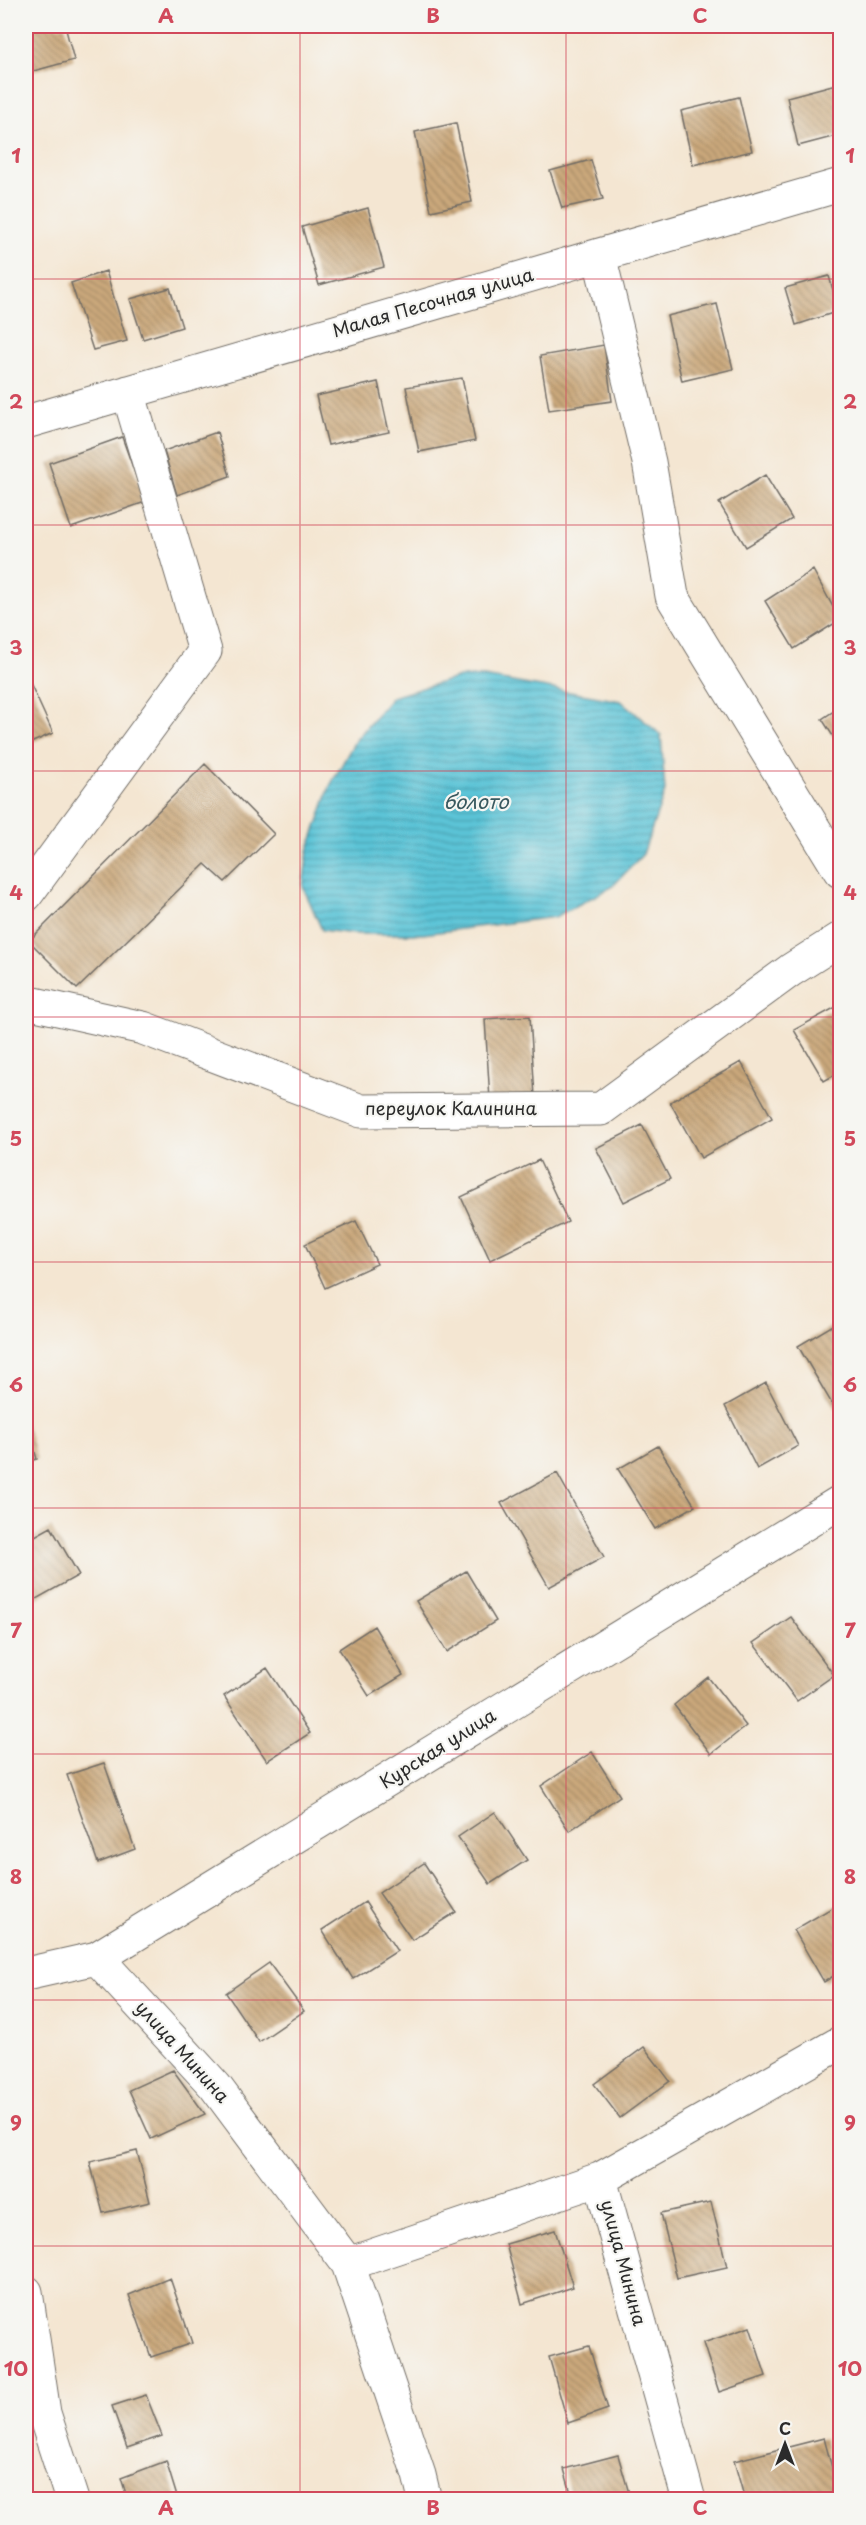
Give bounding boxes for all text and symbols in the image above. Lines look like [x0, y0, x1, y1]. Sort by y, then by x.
text: A [158, 0, 174, 30]
text: B [426, 0, 440, 30]
text: C [692, 0, 708, 30]
text: 1 [11, 140, 21, 170]
text: 1 [845, 140, 855, 170]
street label: Малая Песочная улица [329, 260, 537, 343]
text: 2 [9, 386, 23, 416]
text: 2 [843, 386, 857, 416]
text: 3 [9, 632, 23, 662]
text: 3 [843, 632, 857, 662]
water label: болото [443, 786, 510, 816]
text: 4 [9, 877, 23, 907]
text: 4 [843, 877, 857, 907]
street label: переулок Калинина [365, 1094, 538, 1121]
text: 5 [10, 1123, 22, 1153]
text: 5 [844, 1123, 856, 1153]
text: 6 [9, 1369, 23, 1399]
text: 6 [843, 1369, 857, 1399]
text: 7 [10, 1615, 22, 1645]
text: 7 [844, 1615, 856, 1645]
street label: Курская улица [374, 1701, 501, 1794]
text: 8 [10, 1861, 22, 1891]
text: 8 [844, 1861, 856, 1891]
street label: улица Минина [130, 1994, 237, 2109]
text: 9 [10, 2107, 22, 2137]
text: 9 [844, 2107, 856, 2137]
street label: улица Минина [595, 2197, 654, 2329]
text: 10 [4, 2353, 28, 2383]
text: 10 [838, 2353, 862, 2383]
north arrow [755, 2414, 815, 2474]
text: С [779, 2416, 791, 2440]
text: A [158, 2492, 174, 2522]
text: B [426, 2492, 440, 2522]
text: C [692, 2492, 708, 2522]

